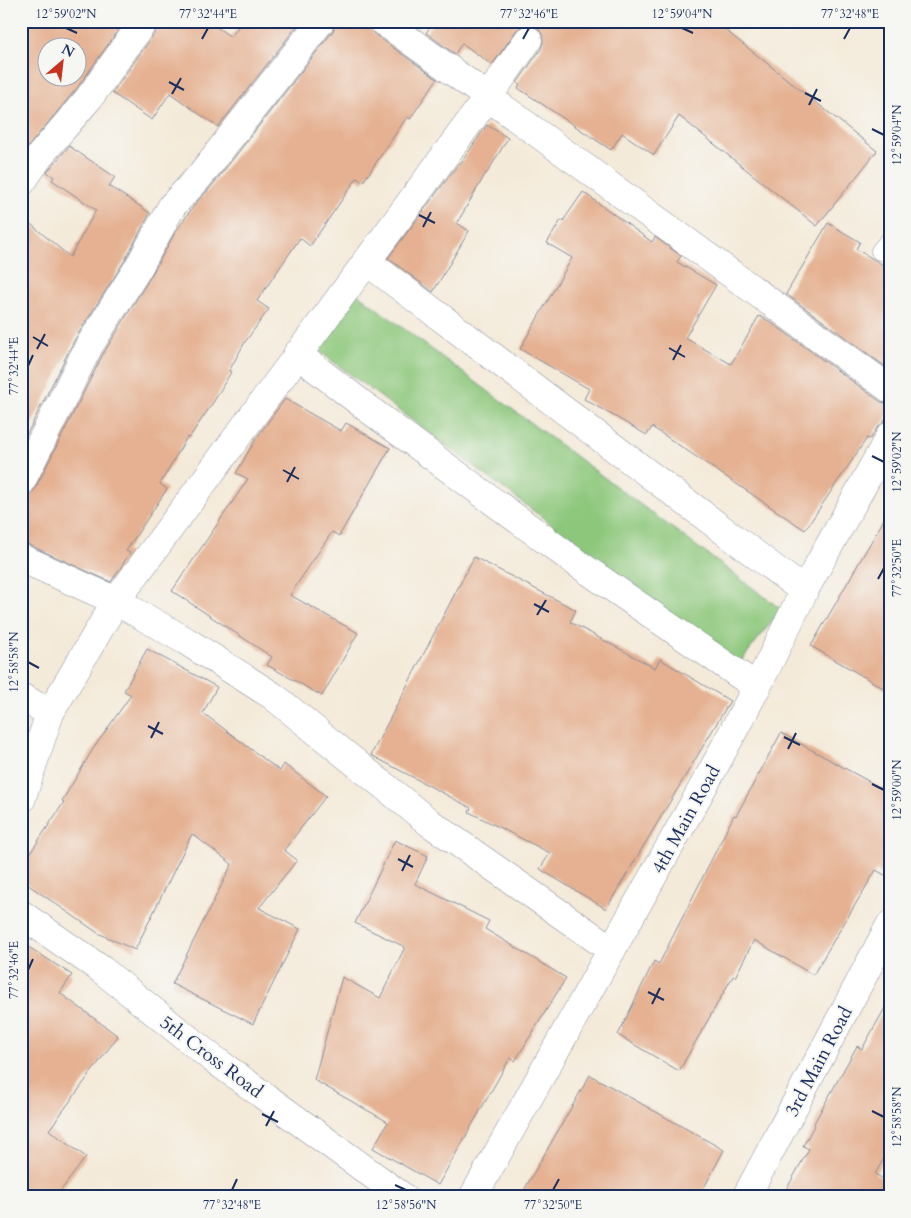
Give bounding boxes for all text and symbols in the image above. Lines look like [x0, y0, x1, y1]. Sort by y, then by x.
text: 12°59'02"N [36, 6, 97, 22]
text: 77°32'44"E [179, 6, 237, 22]
text: 77°32'46"E [500, 6, 558, 22]
text: 12°59'04"N [652, 6, 713, 22]
text: 77°32'48"E [821, 6, 879, 22]
north arrow [38, 38, 88, 88]
text: N [58, 40, 78, 62]
text: 12°59'04"N [889, 104, 905, 165]
text: 77°32'44"E [6, 337, 22, 395]
text: 12°59'02"N [889, 431, 905, 492]
text: 77°32'50"E [889, 539, 905, 597]
text: 12°58'58"N [6, 631, 22, 692]
text: 12°59'00"N [889, 759, 905, 820]
street label: 4th Main Road [645, 761, 726, 878]
text: 77°32'46"E [6, 941, 22, 999]
street label: 3rd Main Road [779, 1002, 859, 1121]
street label: 5th Cross Road [155, 1010, 268, 1104]
text: 12°58'58"N [889, 1086, 905, 1147]
text: 77°32'48"E [203, 1197, 261, 1213]
text: 12°58'56"N [376, 1197, 437, 1213]
text: 77°32'50"E [524, 1197, 582, 1213]

